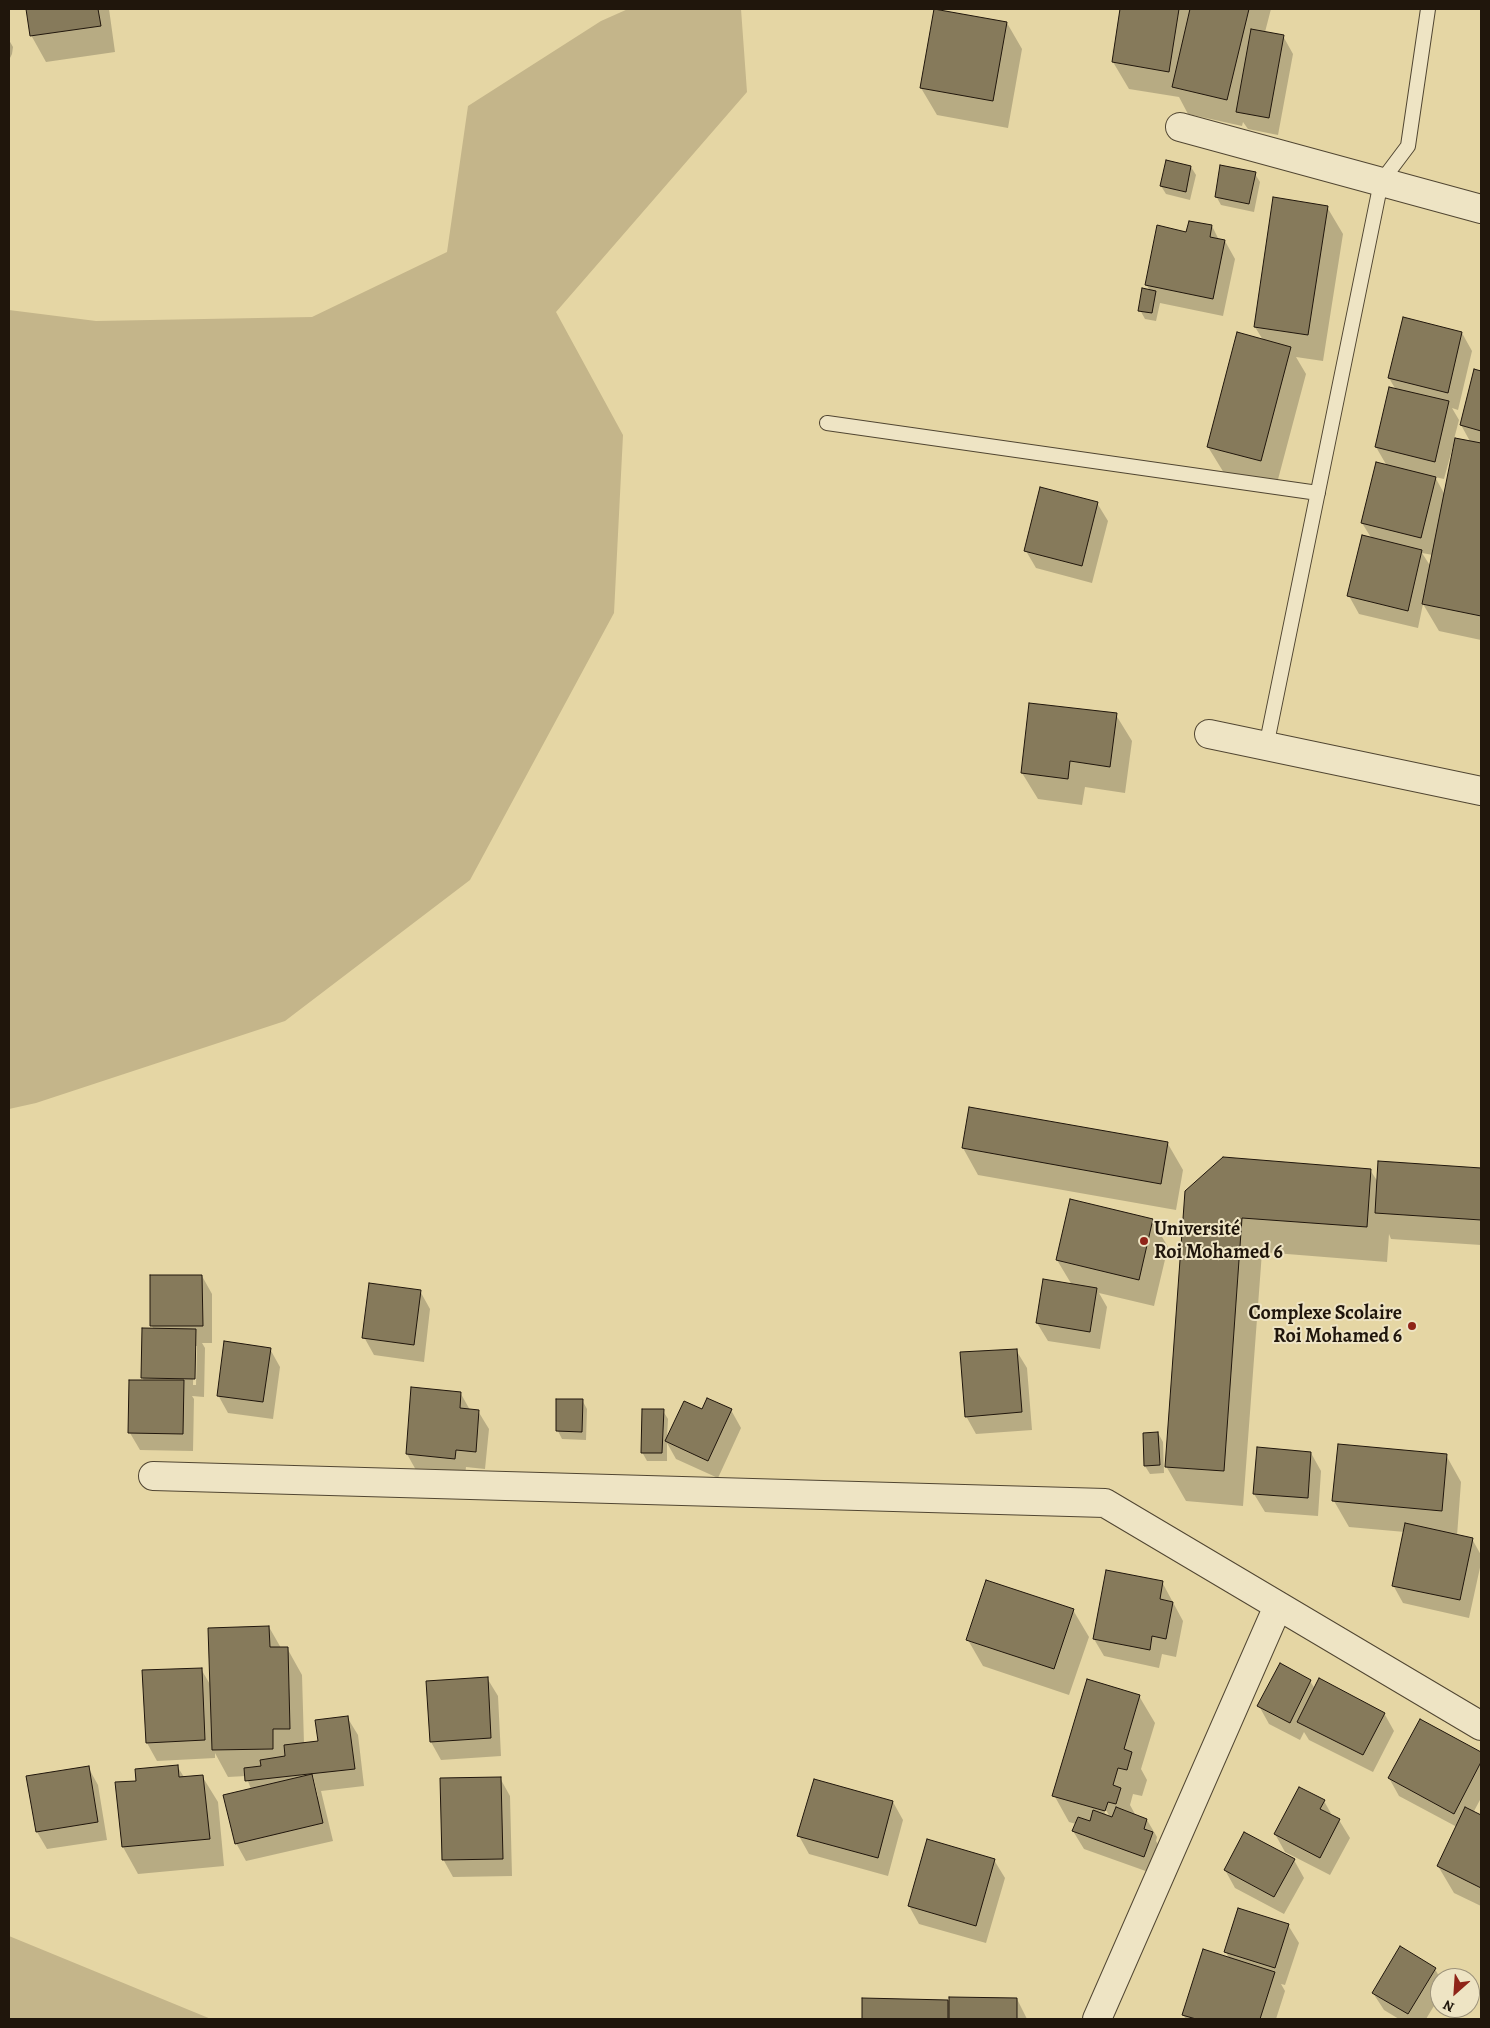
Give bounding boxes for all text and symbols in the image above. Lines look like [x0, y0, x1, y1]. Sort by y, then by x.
place label: Université Roi Mohamed 6 [1154, 1218, 1283, 1265]
marker: Université Roi Mohamed 6 [1138, 1235, 1150, 1247]
place label: Complexe Scolaire Roi Mohamed 6 [1248, 1302, 1402, 1349]
marker: Complexe Scolaire Roi Mohamed 6 [1406, 1320, 1418, 1332]
north arrow [1430, 1968, 1480, 2018]
text: N [1440, 1995, 1457, 2017]

